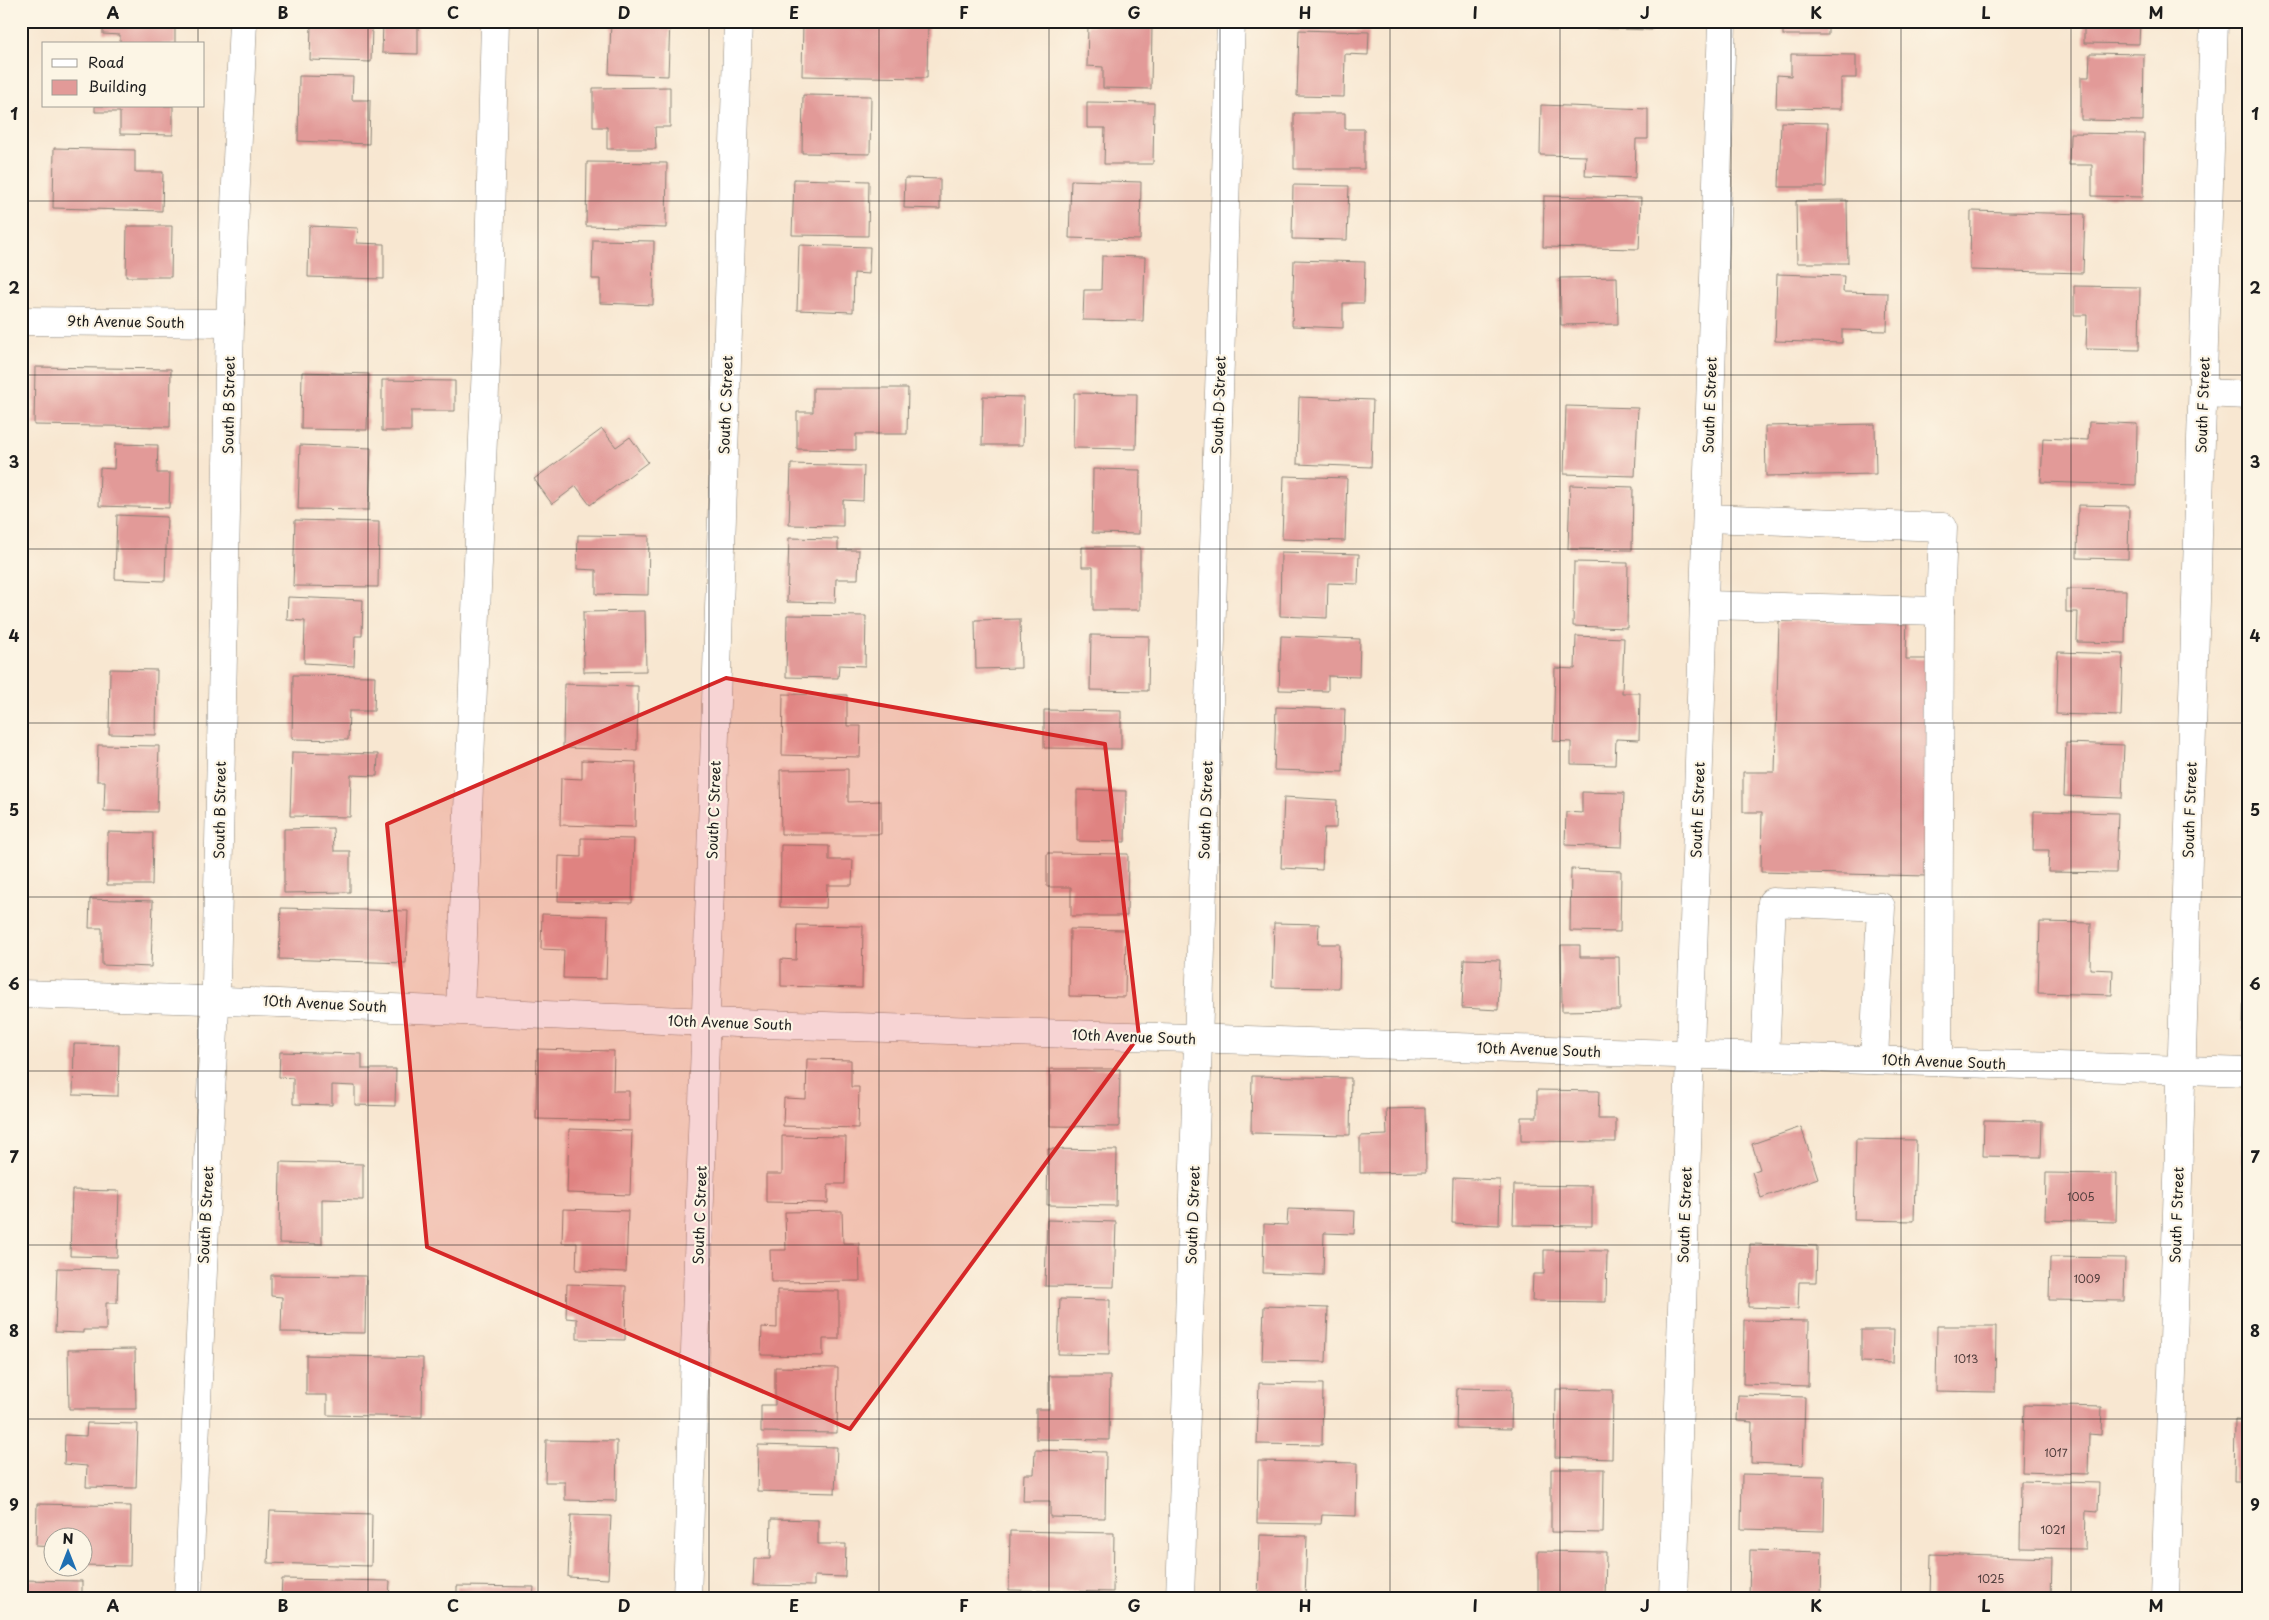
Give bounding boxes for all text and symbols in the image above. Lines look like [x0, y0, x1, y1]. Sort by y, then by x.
text: A [107, 0, 120, 24]
text: B [278, 0, 289, 24]
text: C [447, 0, 459, 24]
text: D [618, 0, 630, 24]
text: E [789, 0, 799, 24]
text: F [959, 0, 969, 24]
text: G [1127, 0, 1141, 24]
text: H [1299, 0, 1311, 24]
text: I [1472, 0, 1478, 24]
text: J [1640, 0, 1650, 24]
text: K [1810, 0, 1822, 24]
text: L [1981, 0, 1991, 24]
text: M [2148, 0, 2164, 24]
legend [42, 42, 205, 108]
text: Road [88, 50, 124, 73]
text: Building [88, 74, 147, 97]
text: 1 [10, 101, 18, 125]
text: 1 [2251, 101, 2259, 125]
text: 2 [8, 275, 20, 299]
text: 2 [2249, 275, 2261, 299]
street label: 9th Avenue South [67, 310, 185, 333]
street label: South C Street [713, 355, 738, 455]
street label: South D Street [1206, 355, 1231, 455]
street label: South B Street [217, 356, 240, 454]
street label: South E Street [1697, 356, 1722, 453]
street label: South F Street [2190, 356, 2215, 453]
text: 3 [9, 449, 19, 473]
text: 3 [2250, 449, 2260, 473]
text: 4 [9, 623, 20, 647]
text: 4 [2250, 623, 2261, 647]
street label: South C Street [701, 760, 726, 860]
street label: South D Street [1193, 760, 1218, 860]
street label: South B Street [208, 761, 231, 859]
street label: South E Street [1685, 761, 1710, 858]
street label: South F Street [2177, 761, 2202, 858]
text: 5 [9, 797, 19, 821]
text: 5 [2250, 797, 2260, 821]
text: 6 [8, 971, 20, 995]
text: 6 [2249, 971, 2261, 995]
street label: 10th Avenue South [262, 990, 388, 1017]
street label: 10th Avenue South [668, 1010, 792, 1035]
street label: 10th Avenue South [1072, 1024, 1196, 1049]
street label: 10th Avenue South [1477, 1037, 1601, 1062]
street label: 10th Avenue South [1882, 1049, 2006, 1074]
text: 7 [9, 1144, 19, 1168]
text: 7 [2250, 1144, 2260, 1168]
street label: South B Street [192, 1165, 219, 1264]
street label: South C Street [687, 1165, 712, 1265]
street label: South D Street [1180, 1165, 1205, 1265]
street label: South E Street [1672, 1166, 1697, 1263]
street label: South F Street [2164, 1166, 2189, 1263]
house number: 1005 [2067, 1188, 2095, 1205]
house number: 1009 [2074, 1270, 2100, 1287]
text: 8 [9, 1318, 19, 1342]
text: 8 [2250, 1318, 2260, 1342]
house number: 1013 [1954, 1350, 1978, 1367]
house number: 1017 [2044, 1444, 2068, 1461]
text: 9 [9, 1492, 19, 1516]
text: 9 [2250, 1492, 2260, 1516]
house number: 1021 [2041, 1521, 2066, 1538]
north arrow [42, 1528, 92, 1578]
text: N [62, 1528, 74, 1549]
house number: 1025 [1978, 1570, 2004, 1587]
text: A [107, 1593, 120, 1617]
text: B [278, 1593, 289, 1617]
text: C [447, 1593, 459, 1617]
text: D [618, 1593, 630, 1617]
text: E [789, 1593, 799, 1617]
text: F [959, 1593, 969, 1617]
text: G [1127, 1593, 1141, 1617]
text: H [1299, 1593, 1311, 1617]
text: I [1472, 1593, 1478, 1617]
text: J [1640, 1593, 1650, 1617]
text: K [1810, 1593, 1822, 1617]
text: L [1981, 1593, 1991, 1617]
text: M [2148, 1593, 2164, 1617]

